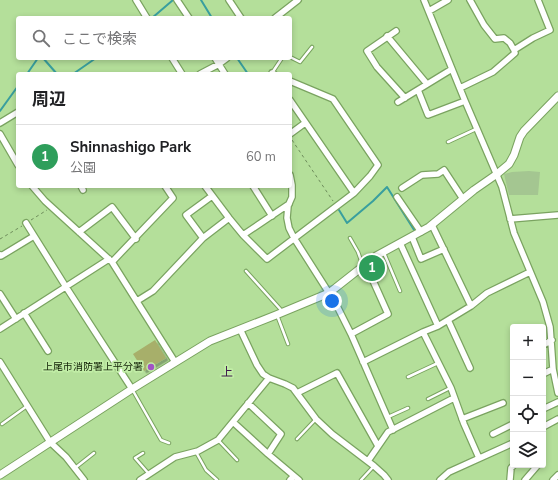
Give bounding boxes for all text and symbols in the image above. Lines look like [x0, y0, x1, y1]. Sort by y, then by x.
search box [16, 16, 292, 60]
icon: search [30, 27, 52, 49]
text: ここで検索 [62, 29, 137, 49]
text: 周辺 [32, 88, 66, 111]
text: Shinnashigo Park [70, 137, 191, 157]
text: 1 [41, 148, 49, 166]
text: 60 m [246, 148, 276, 166]
text: 公園 [70, 159, 96, 177]
pin: 1 [359, 253, 385, 283]
your location [322, 291, 342, 311]
map controls [510, 324, 546, 468]
button: + [510, 324, 546, 360]
place label: 上尾市消防署上平分署 [43, 360, 143, 374]
button: − [510, 360, 546, 396]
marker: 上尾市消防署上平分署 [146, 362, 156, 372]
district label: 上 [221, 364, 233, 380]
button: locate [510, 396, 546, 432]
button: layers [510, 432, 546, 468]

